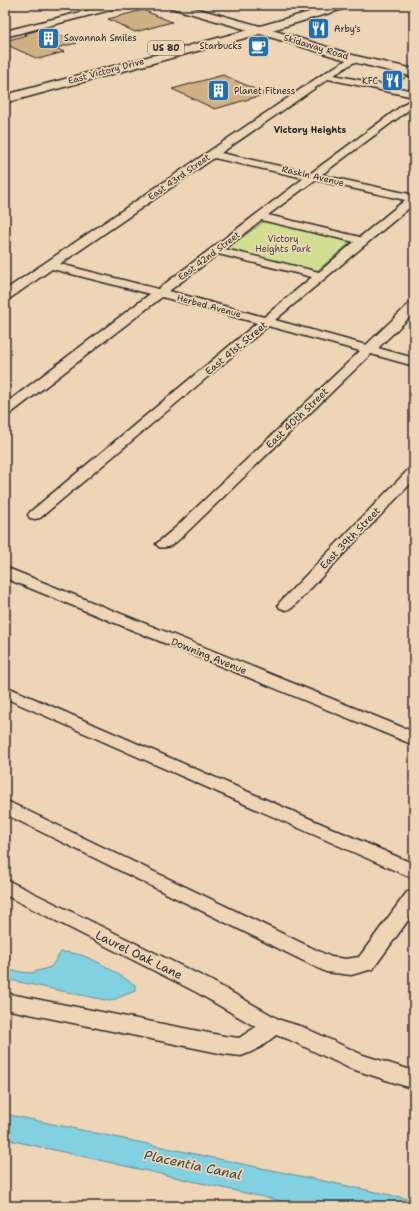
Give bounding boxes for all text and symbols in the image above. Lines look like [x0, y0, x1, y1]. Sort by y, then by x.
restaurant icon: Arby's [305, 16, 331, 42]
place label: Arby's [334, 23, 361, 35]
building icon: Savannah Smiles [36, 25, 62, 51]
street label: Skidaway Road [282, 31, 350, 63]
place label: Savannah Smiles [64, 32, 137, 44]
cafe icon: Starbucks [245, 33, 271, 59]
place label: Starbucks [200, 40, 242, 52]
road number: US 80 [148, 41, 184, 55]
street label: East Victory Drive [67, 55, 145, 87]
restaurant icon: KFC [380, 68, 406, 94]
place label: KFC [362, 75, 378, 87]
building icon: Planet Fitness [206, 78, 232, 104]
place label: Planet Fitness [234, 85, 295, 97]
district label: Victory Heights [274, 124, 347, 136]
street label: East 43rd Street [146, 151, 212, 203]
street label: Raskin Avenue [281, 163, 345, 189]
street label: East 42nd Street [176, 229, 242, 283]
park label: Victory Heights Park [255, 233, 311, 255]
street label: Herbed Avenue [175, 292, 243, 320]
street label: East 41st Street [202, 318, 270, 378]
street label: East 40th Street [263, 385, 331, 451]
street label: East 39th Street [317, 504, 383, 572]
street label: Downing Avenue [169, 635, 249, 677]
street label: Laurel Oak Lane [93, 927, 185, 983]
water label: Placentia Canal [143, 1146, 243, 1184]

